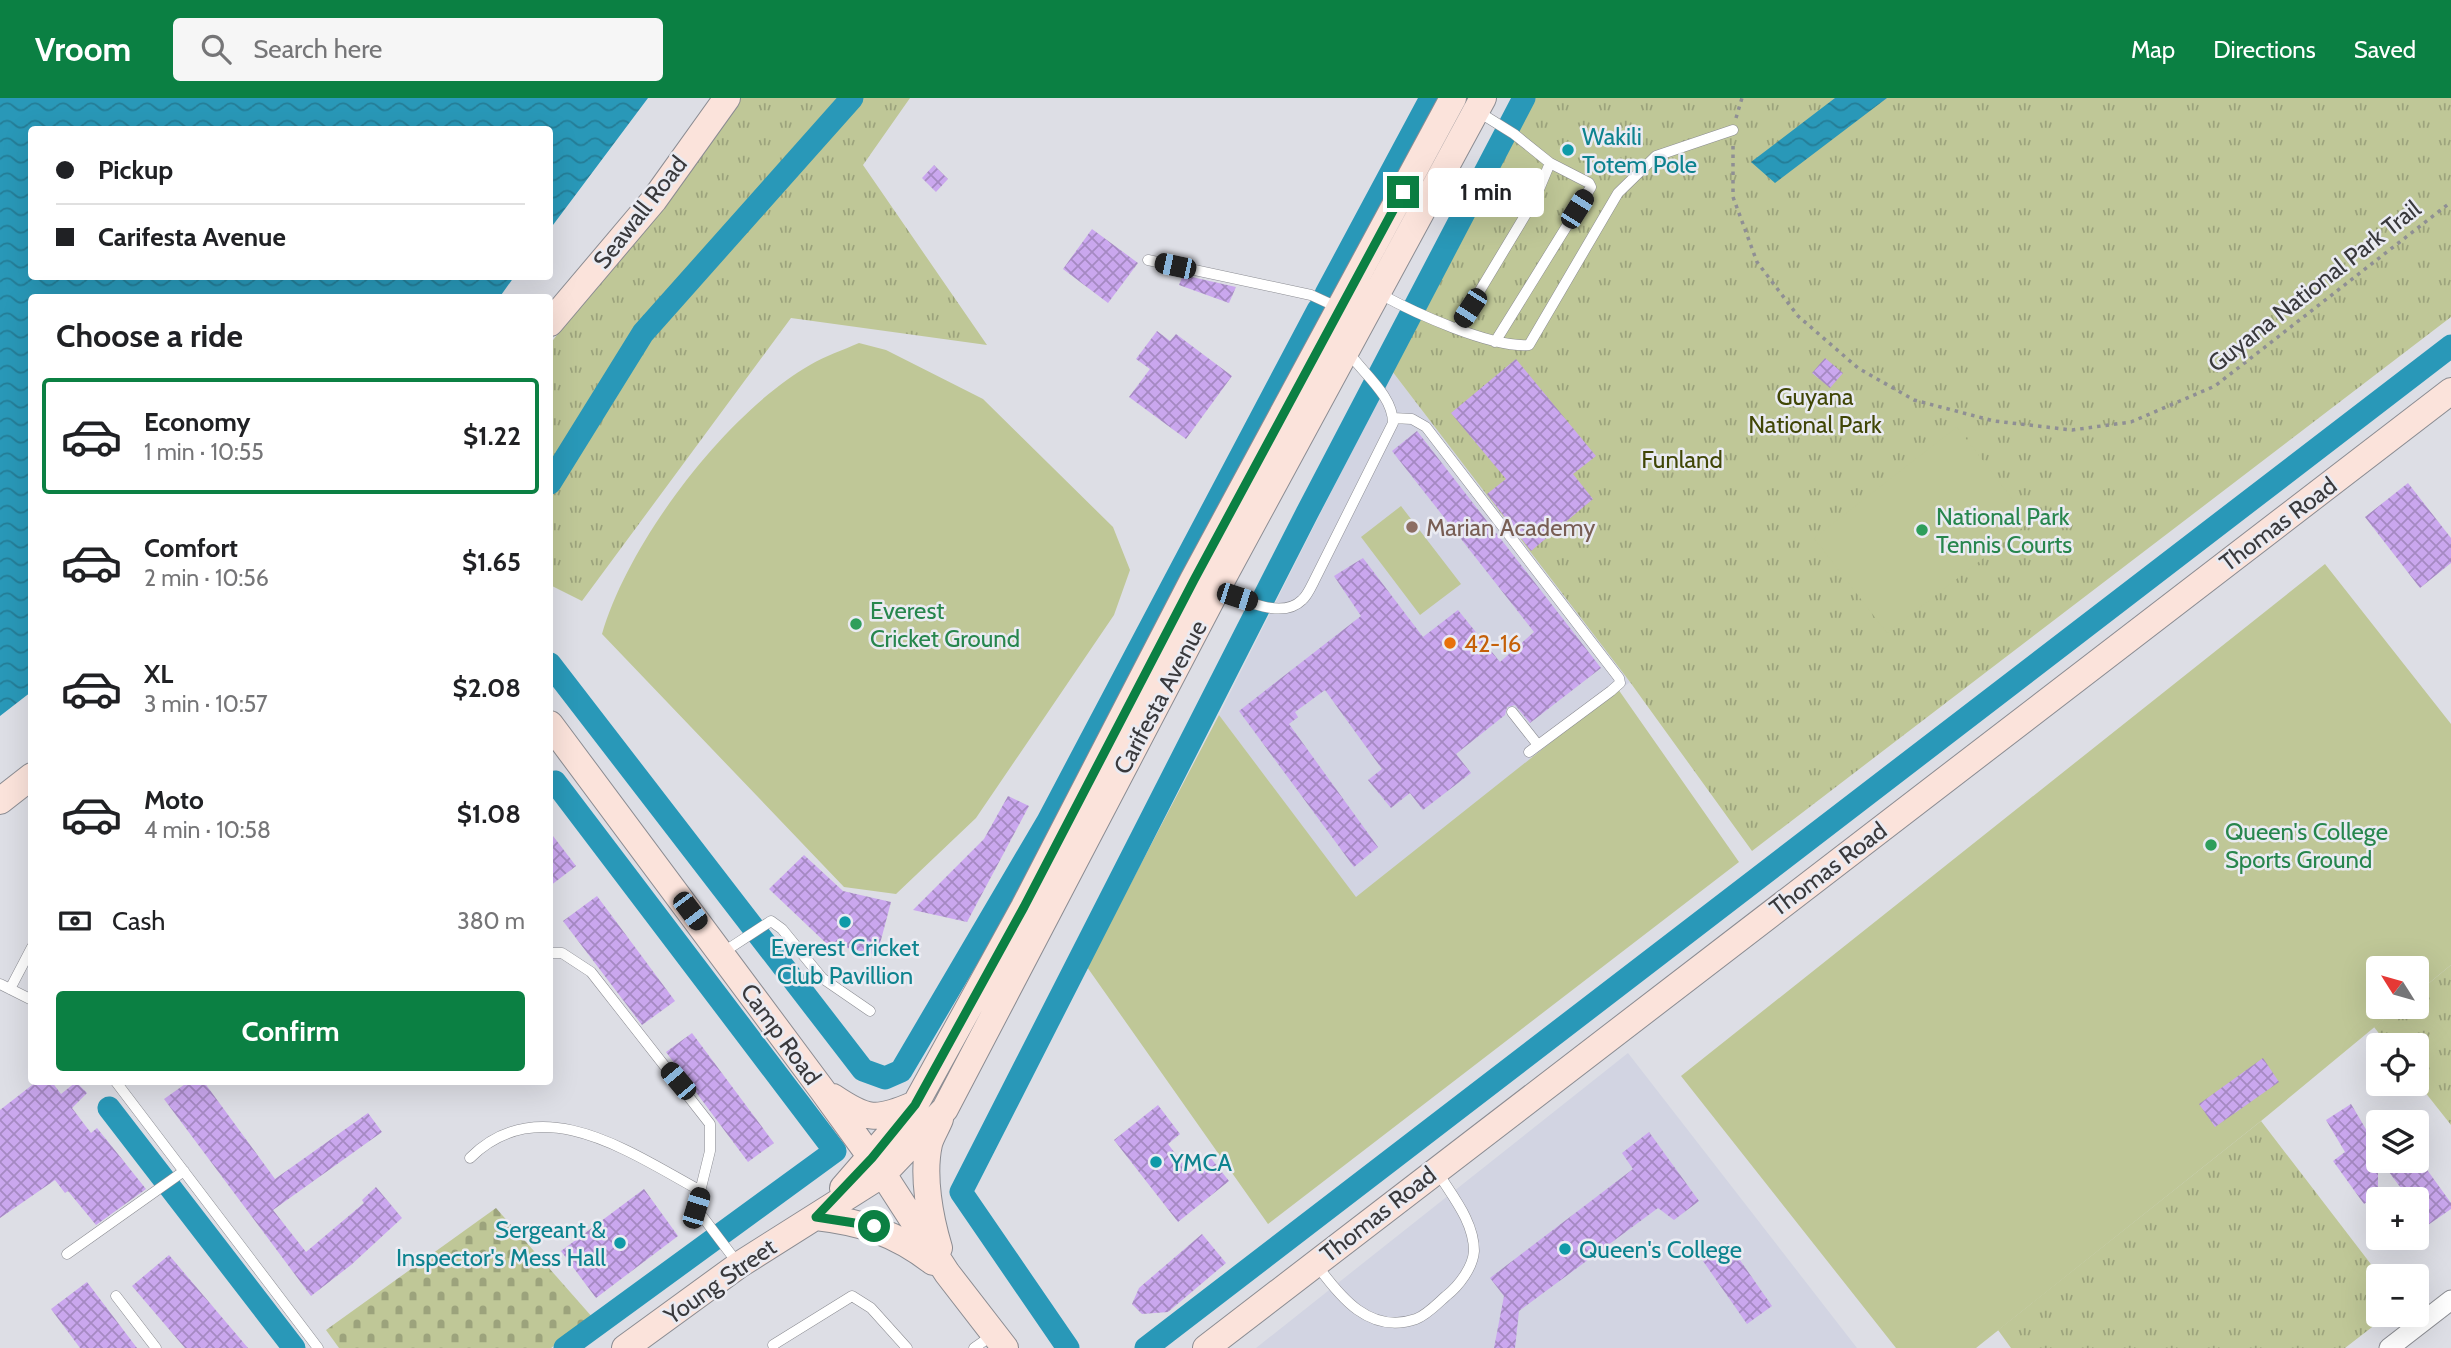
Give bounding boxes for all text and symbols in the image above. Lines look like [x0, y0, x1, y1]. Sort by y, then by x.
search box [173, 18, 663, 81]
text: Vroom [35, 29, 131, 69]
icon: search [197, 30, 235, 68]
text: Search here [253, 33, 382, 65]
text: Map [2131, 35, 2175, 64]
text: Directions [2213, 35, 2316, 64]
text: Saved [2354, 35, 2416, 64]
place label: Wakili Totem Pole [1582, 122, 1697, 179]
marker: Wakili Totem Pole [1560, 142, 1576, 158]
street label: Seawall Road [587, 150, 693, 274]
text: Pickup [98, 154, 173, 186]
callout: 1 min [1428, 168, 1543, 217]
route end [1387, 176, 1419, 208]
text: 1 min [1460, 178, 1512, 206]
car [1557, 186, 1598, 232]
street label: Guyana National Park Trail [2202, 194, 2426, 378]
text: Carifesta Avenue [98, 221, 286, 253]
car [1153, 251, 1198, 281]
car [1450, 285, 1491, 331]
text: Choose a ride [56, 316, 243, 355]
park label: Guyana National Park [1748, 382, 1882, 439]
icon: car [60, 405, 123, 468]
text: Economy [144, 406, 250, 438]
text: $1.22 [463, 420, 521, 452]
text: 1 min · 10:55 [144, 438, 264, 466]
park label: Funland [1641, 445, 1723, 474]
street label: Thomas Road [2214, 471, 2342, 577]
place label: National Park Tennis Courts [1936, 502, 2072, 559]
place label: Marian Academy [1426, 513, 1595, 542]
marker: Marian Academy [1404, 519, 1420, 535]
marker: National Park Tennis Courts [1914, 522, 1930, 538]
icon: car [60, 531, 123, 594]
text: Comfort [144, 532, 238, 564]
text: $1.65 [462, 546, 521, 578]
text: 2 min · 10:56 [144, 564, 269, 592]
car [1214, 581, 1261, 613]
place label: Everest Cricket Ground [870, 596, 1020, 653]
street label: Carifesta Avenue [1107, 615, 1213, 779]
marker: Everest Cricket Ground [848, 616, 864, 632]
place label: 42-16 [1464, 629, 1521, 658]
marker: 42-16 [1442, 635, 1458, 651]
icon: car [60, 657, 123, 720]
text: XL [144, 658, 173, 690]
text: $2.08 [453, 672, 521, 704]
text: 3 min · 10:57 [144, 690, 268, 718]
icon: car [60, 783, 123, 846]
text: Moto [144, 784, 204, 816]
text: $1.08 [457, 798, 521, 830]
text: 4 min · 10:58 [144, 816, 271, 844]
street label: Thomas Road [1764, 816, 1892, 922]
place label: Queen's College Sports Ground [2225, 817, 2388, 874]
marker: Queen's College Sports Ground [2203, 837, 2219, 853]
car [669, 888, 712, 934]
icon: cash [56, 902, 94, 940]
text: Cash [112, 905, 165, 937]
text: 380 m [457, 907, 525, 935]
marker: Everest Cricket Club Pavillion [837, 914, 853, 930]
place label: Everest Cricket Club Pavillion [771, 933, 919, 990]
north arrow [2366, 956, 2429, 1018]
map controls [2366, 956, 2429, 1327]
street label: Camp Road [735, 978, 827, 1090]
button: Confirm [56, 991, 525, 1071]
button: locate [2366, 1033, 2429, 1096]
car [657, 1058, 700, 1104]
button: layers [2366, 1110, 2429, 1173]
place label: YMCA [1169, 1148, 1232, 1177]
marker: YMCA [1148, 1154, 1164, 1170]
street label: Thomas Road [1314, 1160, 1442, 1268]
car [680, 1185, 713, 1231]
button: + [2366, 1187, 2429, 1250]
route start [858, 1210, 890, 1242]
place label: Sergeant & Inspector's Mess Hall [396, 1215, 606, 1272]
street label: Young Street [658, 1232, 781, 1331]
marker: Sergeant & Inspector's Mess Hall [612, 1235, 628, 1251]
place label: Queen's College [1579, 1235, 1742, 1264]
marker: Queen's College [1557, 1241, 1573, 1257]
button: − [2366, 1264, 2429, 1327]

